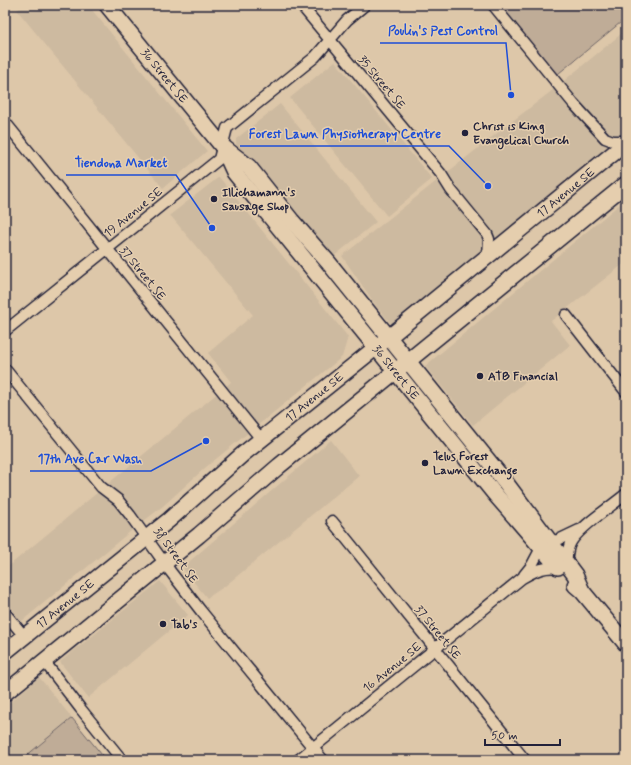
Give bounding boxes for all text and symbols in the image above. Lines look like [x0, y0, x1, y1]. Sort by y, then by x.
callout: Poulin's Pest Control [380, 18, 506, 43]
text: Poulin's Pest Control [388, 23, 498, 40]
street label: 36 Street SE [137, 46, 191, 107]
street label: 35 Street SE [354, 52, 409, 113]
place label: Christ is King Evangelical Church [473, 119, 569, 150]
callout: Forest Lawn Physiotherapy Centre [240, 121, 449, 146]
text: Forest Lawn Physiotherapy Centre [249, 126, 441, 143]
marker: Christ is King Evangelical Church [460, 128, 470, 138]
callout: Tiendona Market [66, 150, 176, 175]
text: Tiendona Market [75, 155, 167, 172]
street label: 17 Avenue SE [534, 164, 599, 222]
street label: 19 Avenue SE [101, 184, 167, 242]
place label: Illichamann's Sausage Shop [222, 185, 296, 216]
marker: Illichamann's Sausage Shop [209, 194, 219, 204]
street label: 37 Street SE [115, 243, 169, 304]
street label: 36 Street SE [368, 342, 422, 404]
street label: 17 Avenue SE [282, 369, 348, 426]
place label: ATB Financial [488, 369, 558, 385]
marker: ATB Financial [475, 371, 485, 381]
callout: 17th Ave Car Wash [30, 446, 151, 471]
place label: Telus Forest Lawn Exchange [433, 449, 518, 480]
text: 17th Ave Car Wash [38, 451, 142, 468]
marker: Telus Forest Lawn Exchange [420, 458, 430, 468]
street label: 38 Street SE [149, 524, 201, 587]
street label: 17 Avenue SE [33, 576, 99, 633]
street label: 37 Street SE [410, 602, 464, 663]
place label: Tab's [171, 617, 198, 633]
marker: Tab's [158, 619, 168, 629]
street label: 16 Avenue SE [360, 639, 426, 696]
scale bar [485, 721, 560, 747]
text: 50 m [491, 728, 518, 744]

